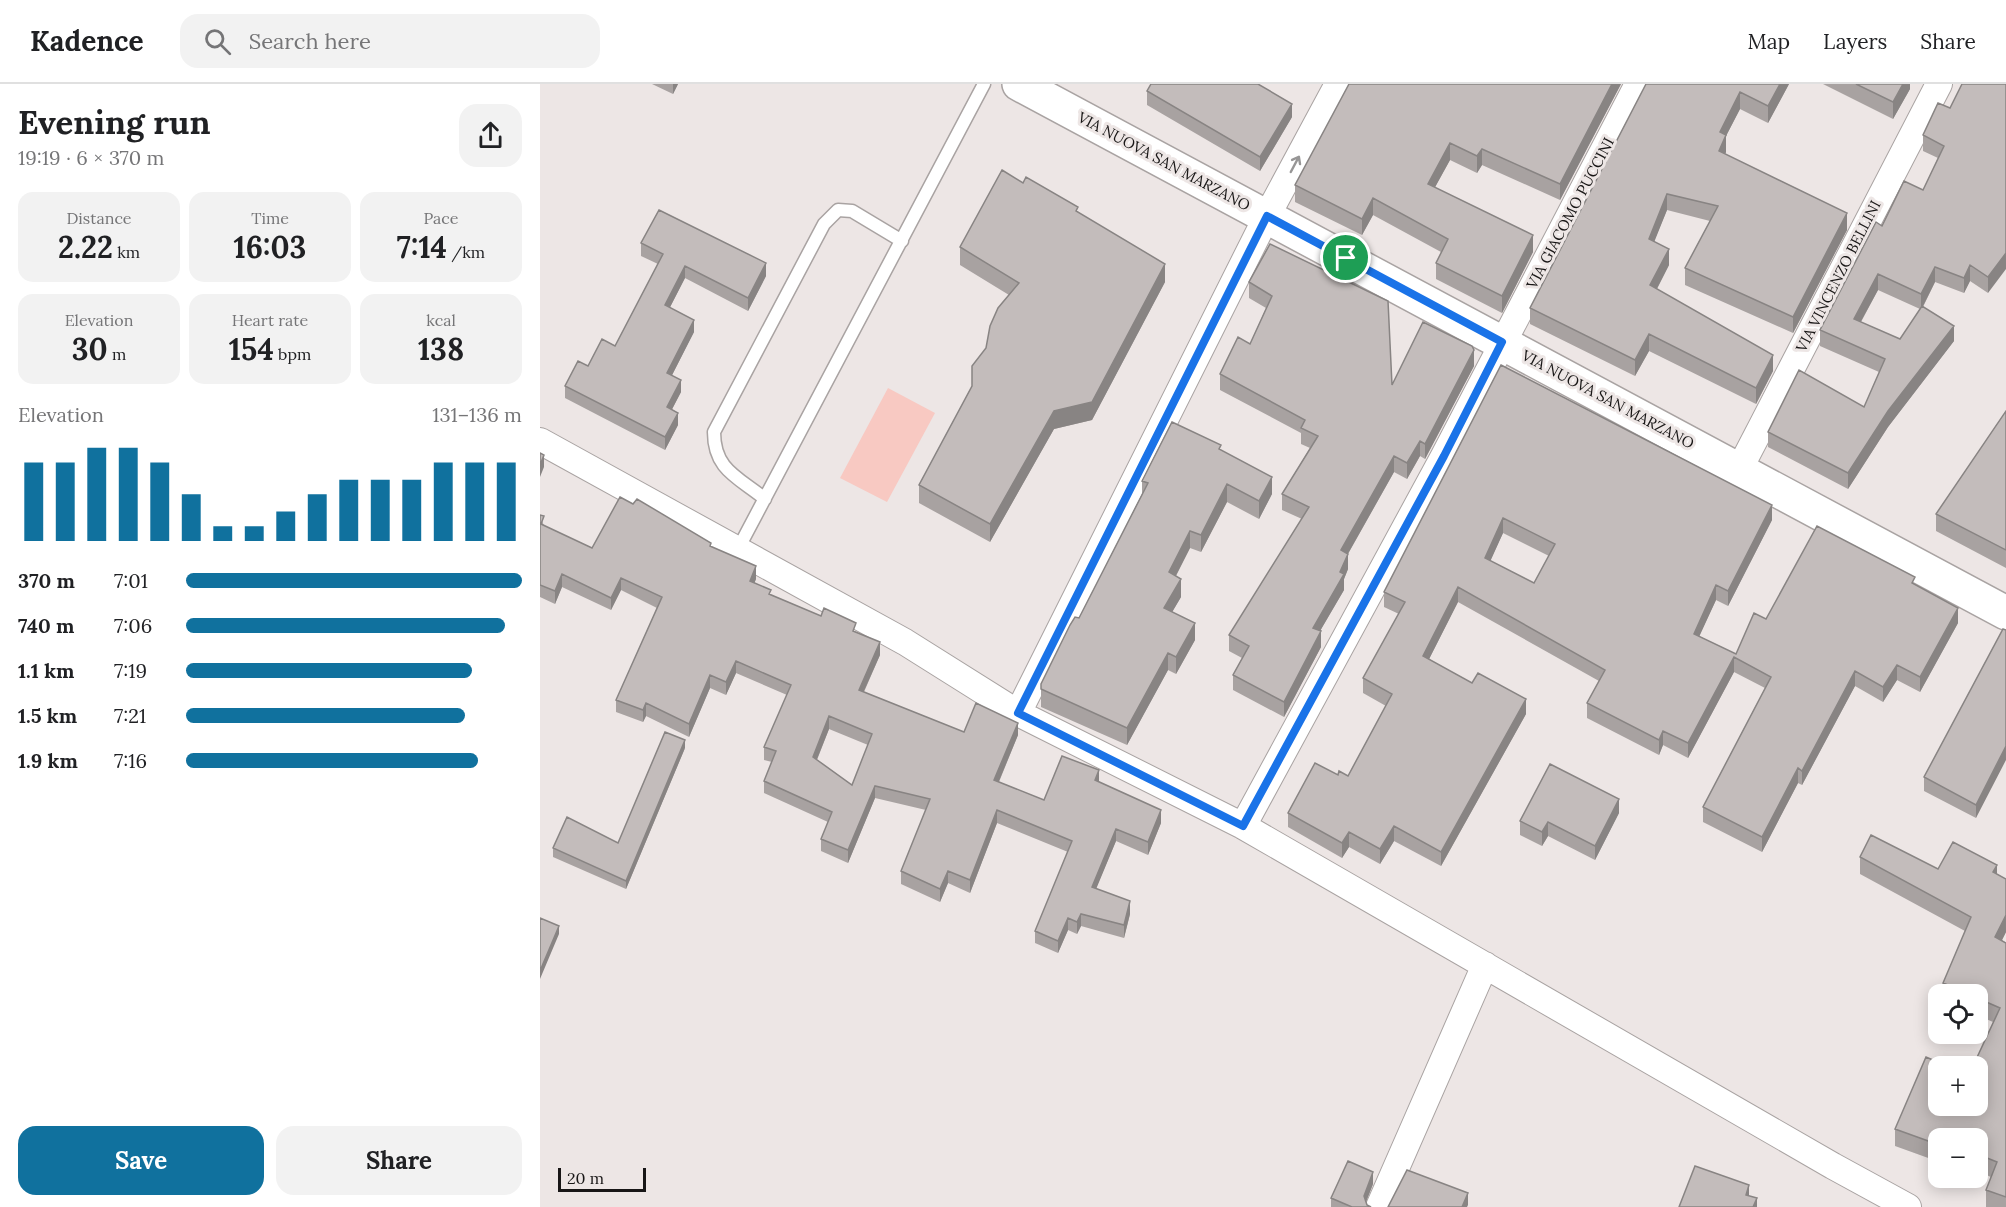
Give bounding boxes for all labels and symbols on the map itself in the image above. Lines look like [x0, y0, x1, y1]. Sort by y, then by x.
street label: VIA NUOVA SAN MARZANO [1074, 107, 1254, 215]
street label: VIA GIACOMO PUCCINI [1522, 134, 1618, 293]
one-way arrow [1290, 156, 1301, 174]
street label: VIA VINCENZO BELLINI [1791, 197, 1885, 356]
pin [1320, 232, 1371, 283]
street label: VIA NUOVA SAN MARZANO [1518, 345, 1698, 453]
scale bar [558, 1165, 646, 1192]

